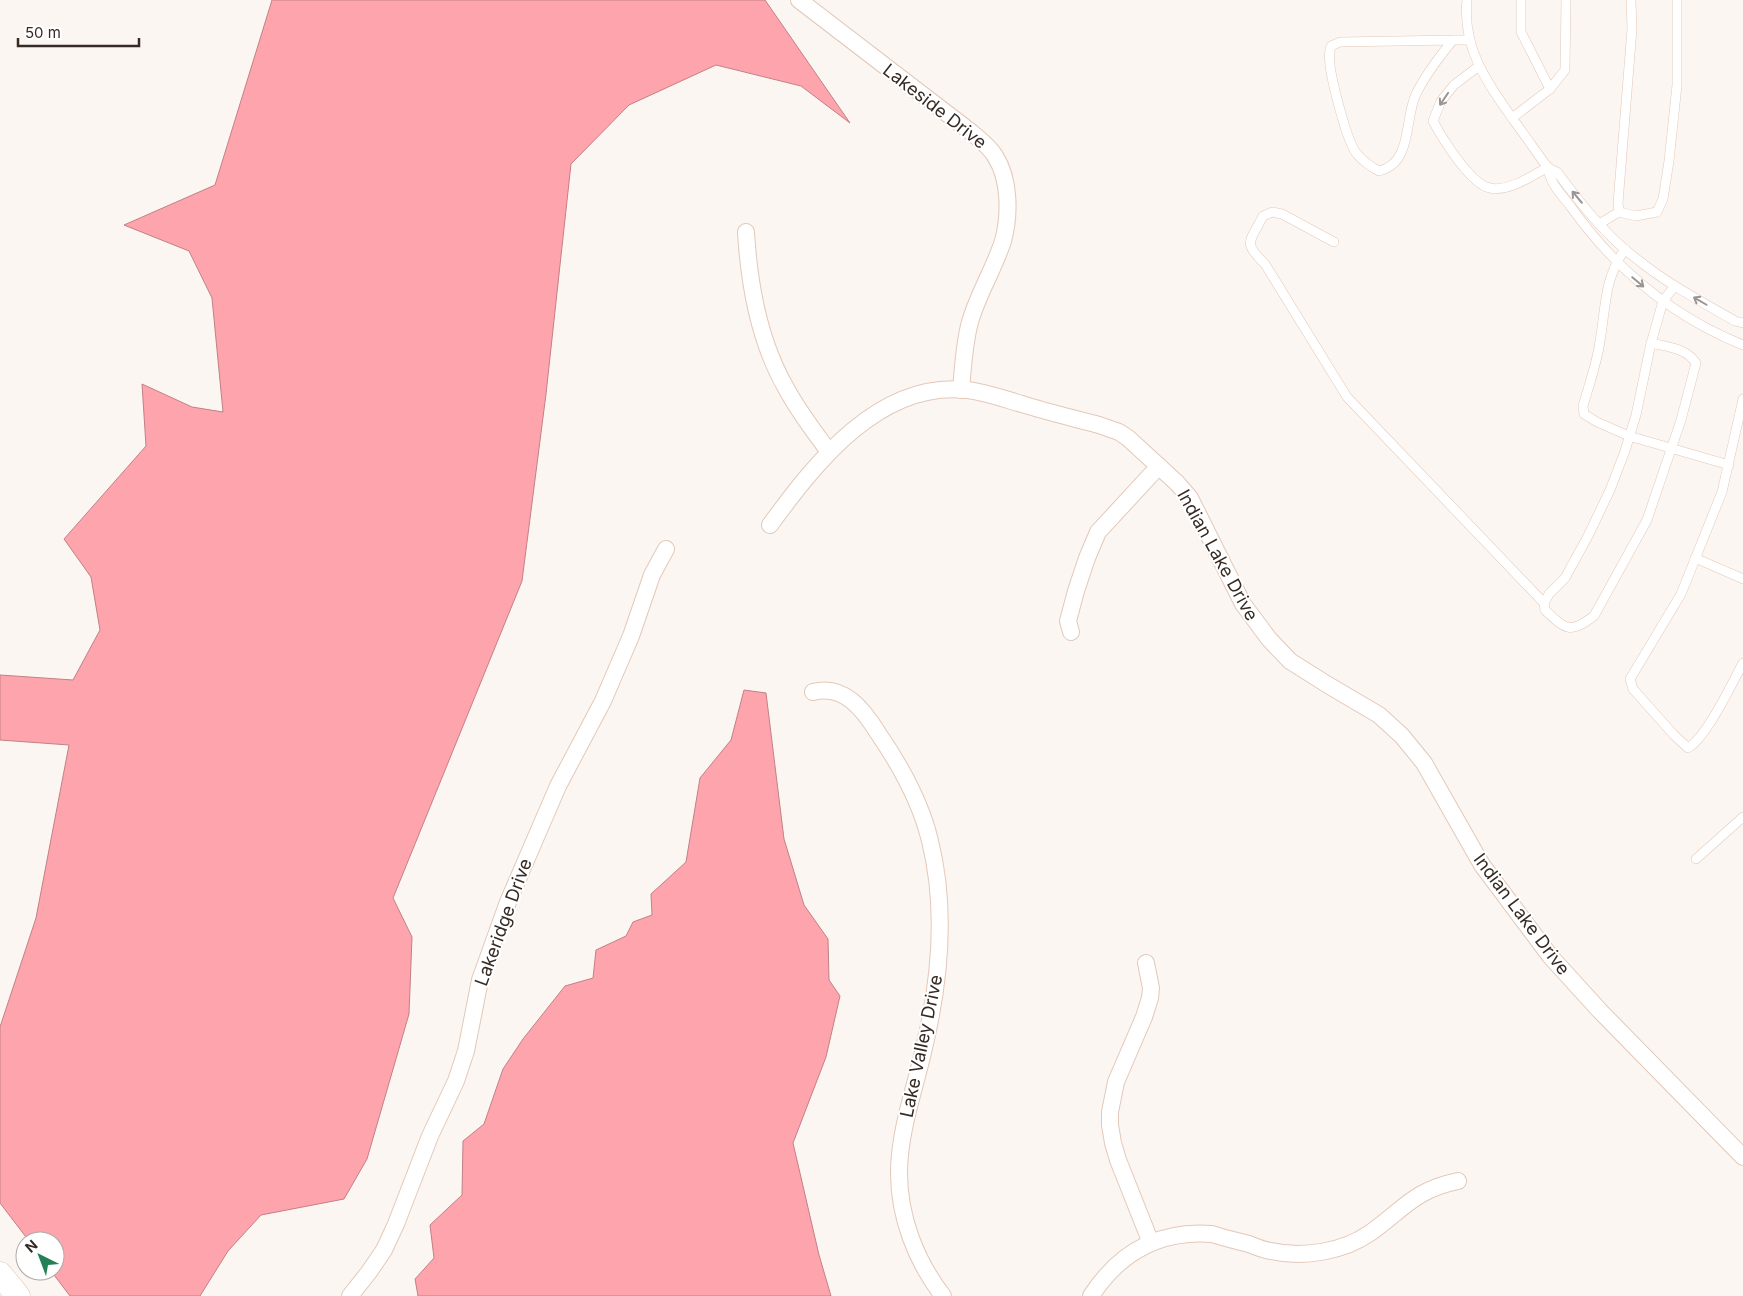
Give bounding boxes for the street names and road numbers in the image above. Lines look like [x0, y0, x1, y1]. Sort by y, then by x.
street label: Lakeside Drive [879, 59, 991, 153]
street label: Indian Lake Drive [1173, 486, 1263, 624]
street label: Indian Lake Drive [1469, 849, 1575, 979]
street label: Lakeridge Drive [470, 855, 536, 989]
street label: Lake Valley Drive [896, 973, 946, 1119]

